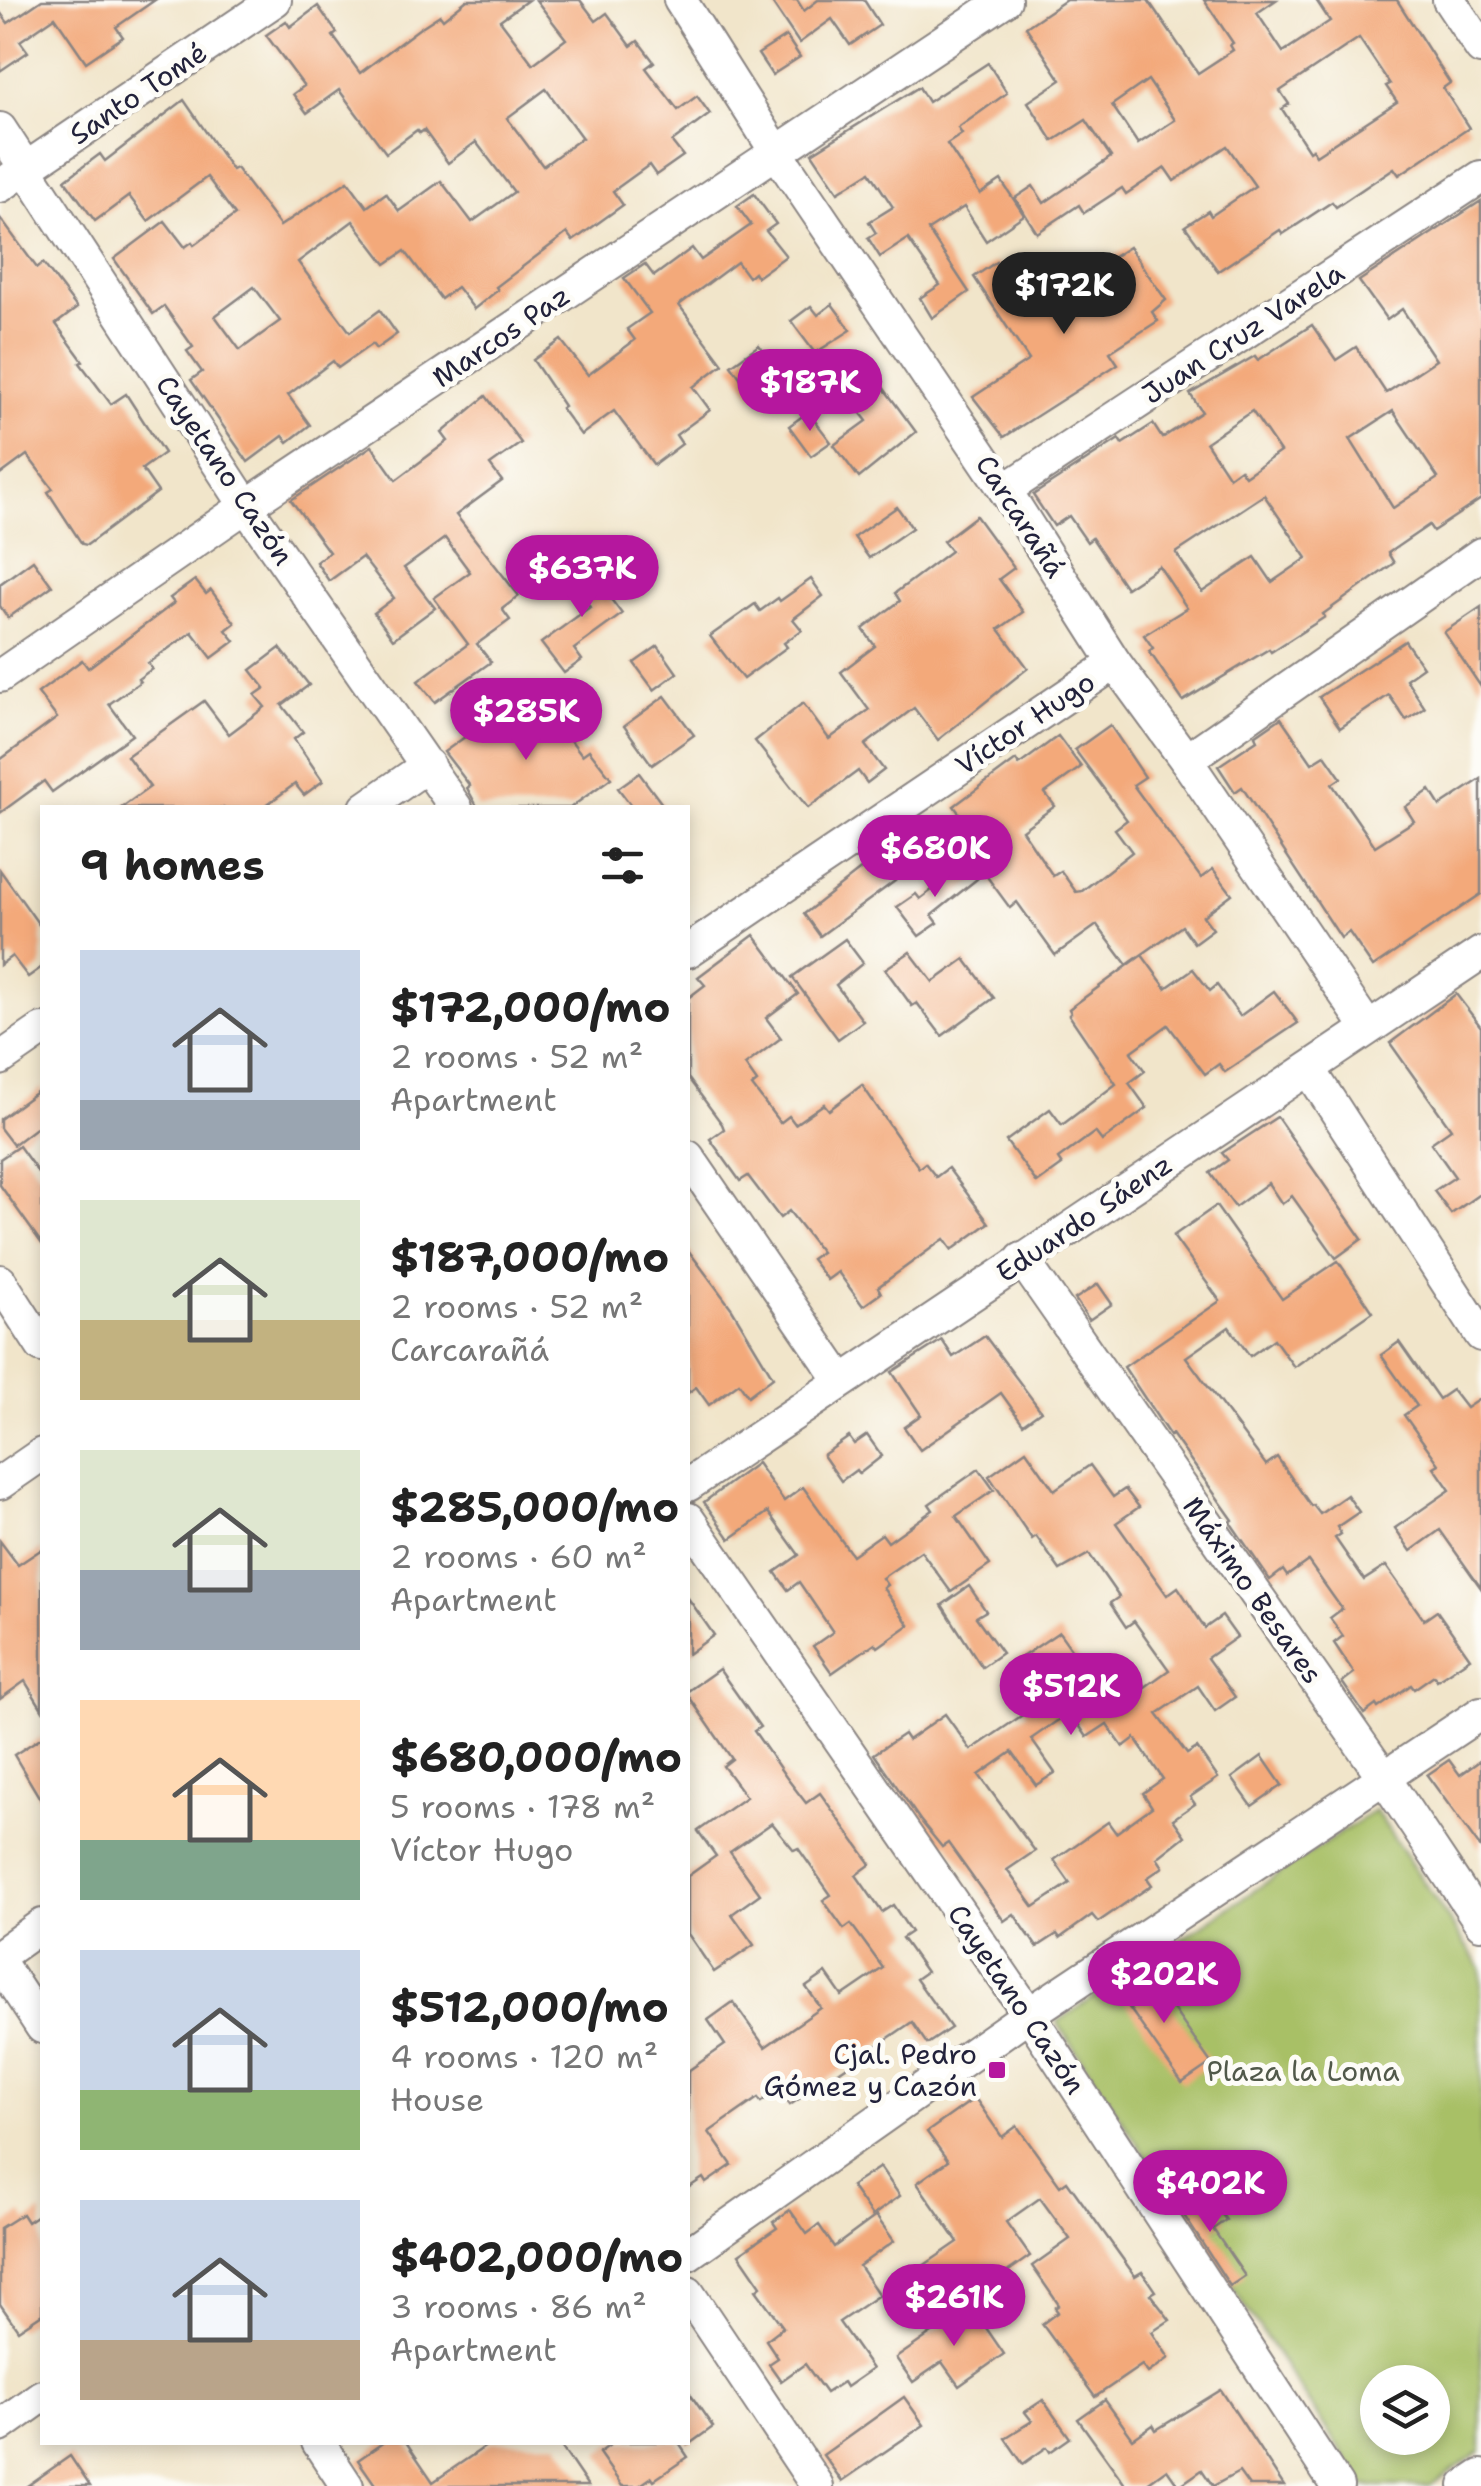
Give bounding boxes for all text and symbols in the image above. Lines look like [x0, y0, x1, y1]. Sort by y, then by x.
street label: Santo Tomé [62, 33, 214, 153]
pin: $172K [994, 252, 1134, 337]
street label: Juan Cruz Varela [1135, 253, 1351, 413]
text: $172K [1014, 263, 1114, 306]
street label: Marcos Paz [425, 276, 577, 396]
pin: $187K [740, 349, 880, 434]
text: $187K [759, 360, 861, 403]
street label: Cayetano Cazón [147, 368, 303, 572]
street label: Carcarañá [967, 447, 1075, 585]
pin: $637K [512, 535, 652, 620]
text: $637K [528, 546, 636, 589]
street label: Víctor Hugo [948, 662, 1102, 784]
pin: $285K [456, 678, 596, 763]
text: $285K [472, 689, 580, 732]
pin: $680K [865, 815, 1005, 900]
text: $680K [880, 826, 990, 869]
text: 9 homes [80, 837, 265, 893]
icon: filters [595, 838, 650, 893]
text: $172,000/mo [390, 979, 671, 1035]
icon: home [160, 990, 280, 1110]
text: 2 rooms · 52 m² [390, 1035, 643, 1078]
text: Apartment [390, 1078, 557, 1121]
street label: Eduardo Sáenz [989, 1145, 1179, 1291]
text: $187,000/mo [390, 1229, 669, 1285]
icon: home [160, 1240, 280, 1360]
text: 2 rooms · 52 m² [390, 1285, 643, 1328]
text: Carcarañá [390, 1328, 549, 1371]
text: $285,000/mo [390, 1479, 679, 1535]
street label: Máximo Besares [1174, 1489, 1332, 1691]
icon: home [160, 1490, 280, 1610]
text: 2 rooms · 60 m² [390, 1535, 647, 1578]
text: Apartment [390, 1578, 557, 1621]
pin: $512K [1001, 1653, 1141, 1738]
text: $512K [1022, 1664, 1120, 1707]
text: $680,000/mo [390, 1729, 682, 1785]
icon: home [160, 1740, 280, 1860]
text: 5 rooms · 178 m² [390, 1785, 655, 1828]
text: Víctor Hugo [390, 1828, 574, 1871]
street label: Cayetano Cazón [939, 1897, 1095, 2101]
pin: $202K [1094, 1941, 1234, 2026]
text: $202K [1110, 1952, 1218, 1995]
text: $512,000/mo [390, 1979, 669, 2035]
icon: home [160, 1990, 280, 2110]
text: 4 rooms · 120 m² [390, 2035, 658, 2078]
place label: Cjal. Pedro Gómez y Cazón [763, 2035, 977, 2105]
park label: Plaza la Loma [1206, 2052, 1400, 2090]
marker: Cjal. Pedro Gómez y Cazón [986, 2059, 1008, 2081]
text: House [390, 2078, 484, 2121]
pin: $402K [1140, 2150, 1280, 2235]
text: $402K [1155, 2161, 1265, 2204]
text: $402,000/mo [390, 2229, 683, 2285]
icon: home [160, 2240, 280, 2360]
pin: $261K [884, 2264, 1024, 2349]
text: $261K [904, 2275, 1004, 2318]
text: 3 rooms · 86 m² [390, 2285, 647, 2328]
text: Apartment [390, 2328, 557, 2371]
map controls [1360, 2365, 1450, 2455]
button: layers [1360, 2365, 1450, 2455]

